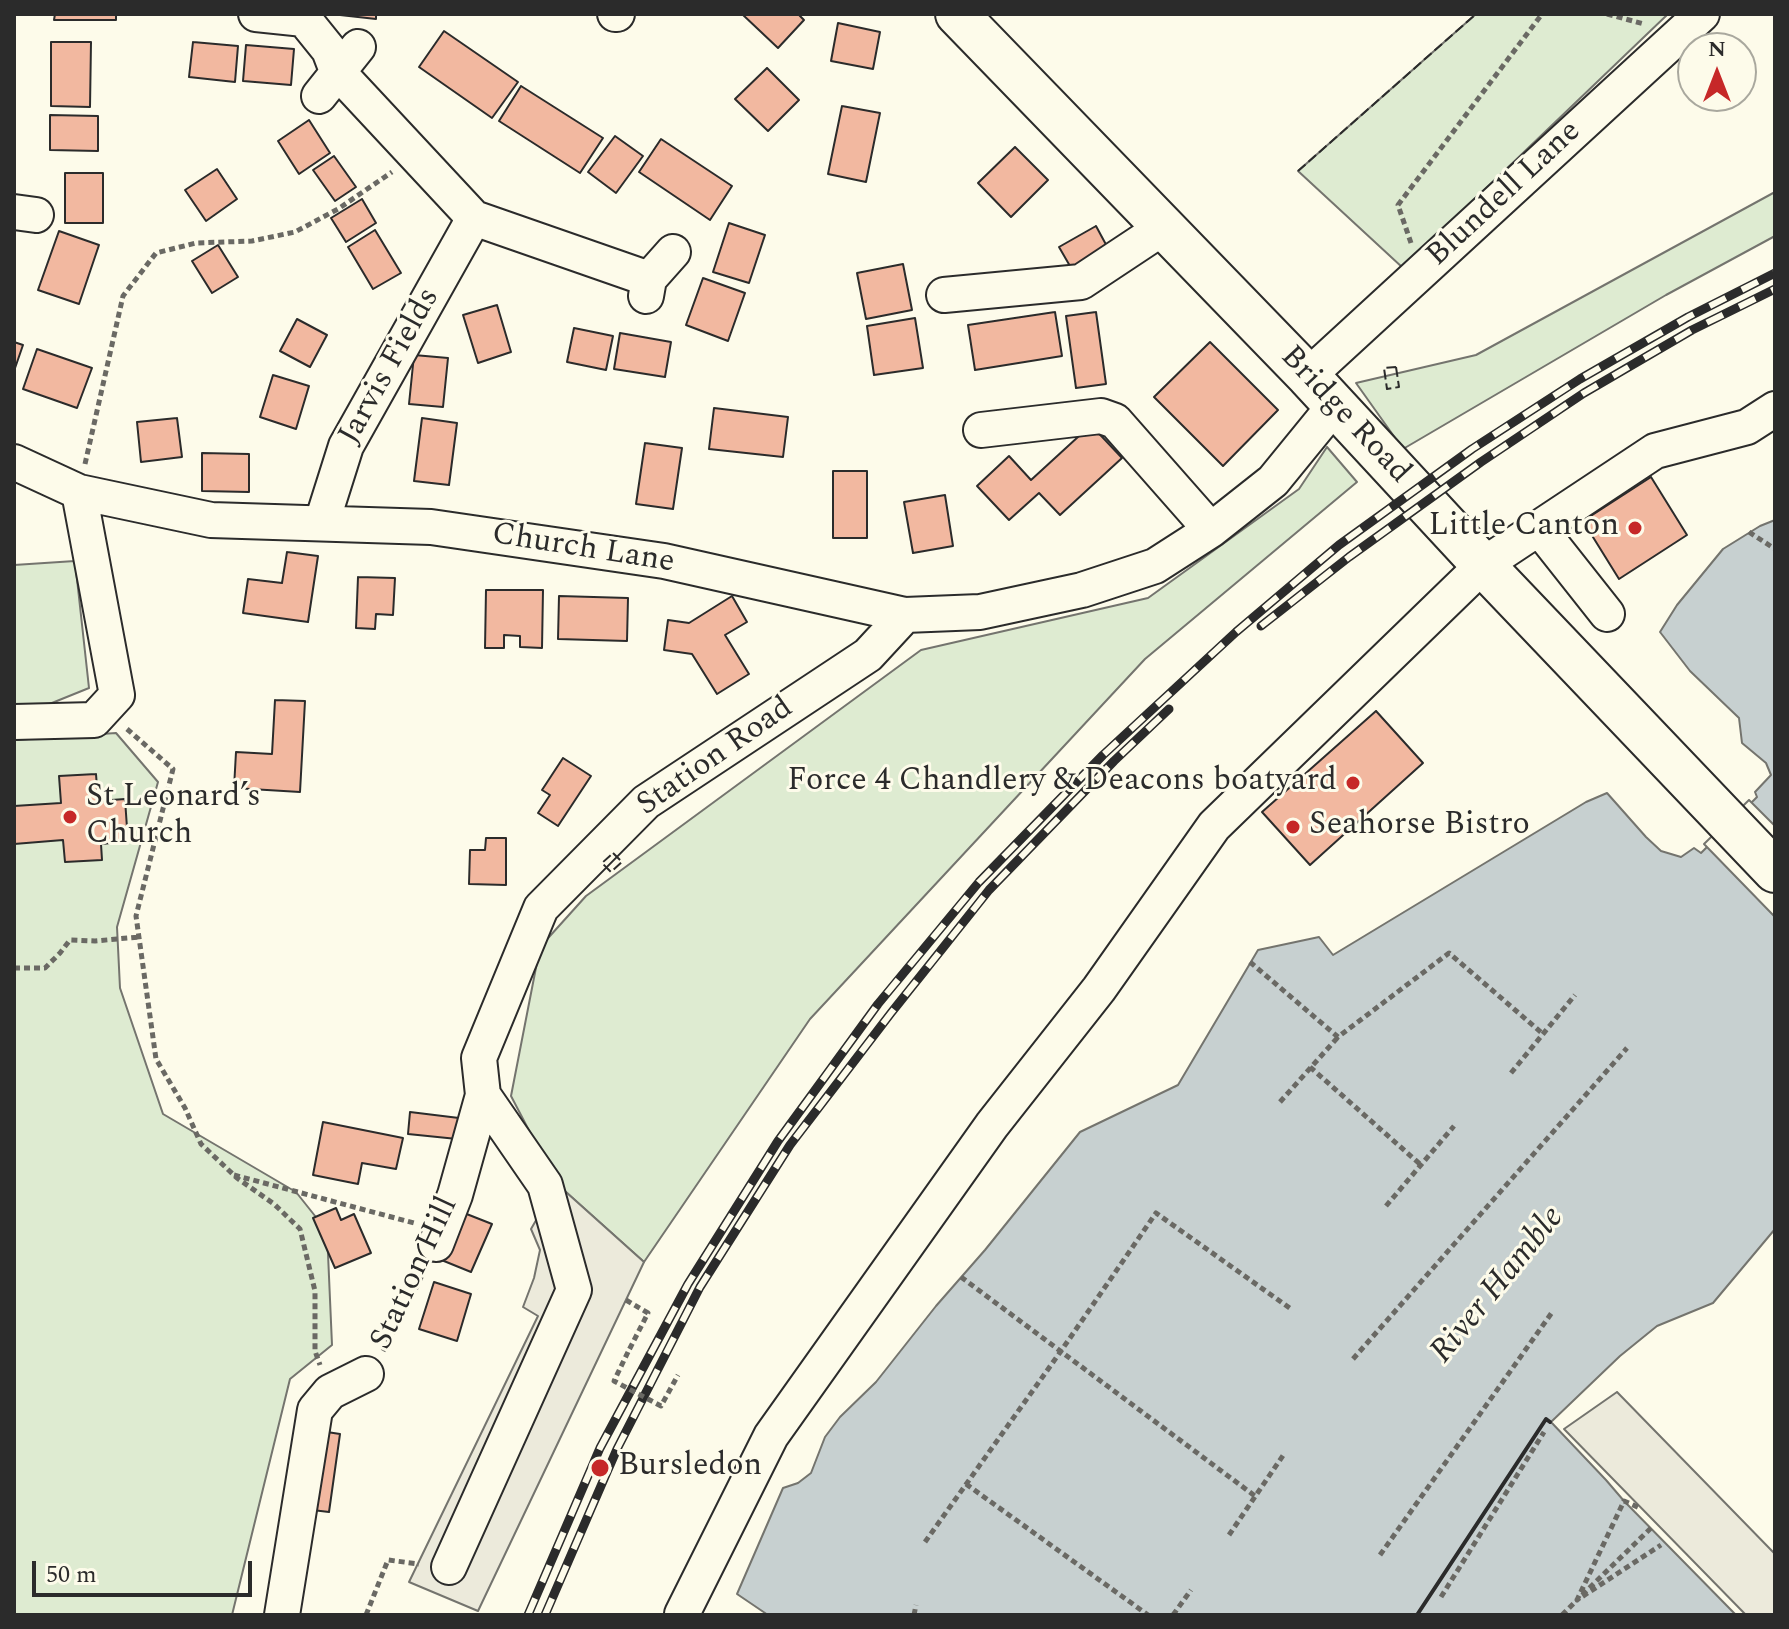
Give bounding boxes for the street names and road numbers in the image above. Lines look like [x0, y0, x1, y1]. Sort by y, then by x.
street label: Blundell Lane [1420, 114, 1590, 276]
street label: Jarvis Fields [332, 282, 450, 452]
street label: Bridge Road [1270, 339, 1418, 493]
street label: Church Lane [489, 517, 677, 583]
street label: Station Road [631, 690, 801, 826]
street label: Station Hill [364, 1191, 468, 1357]

